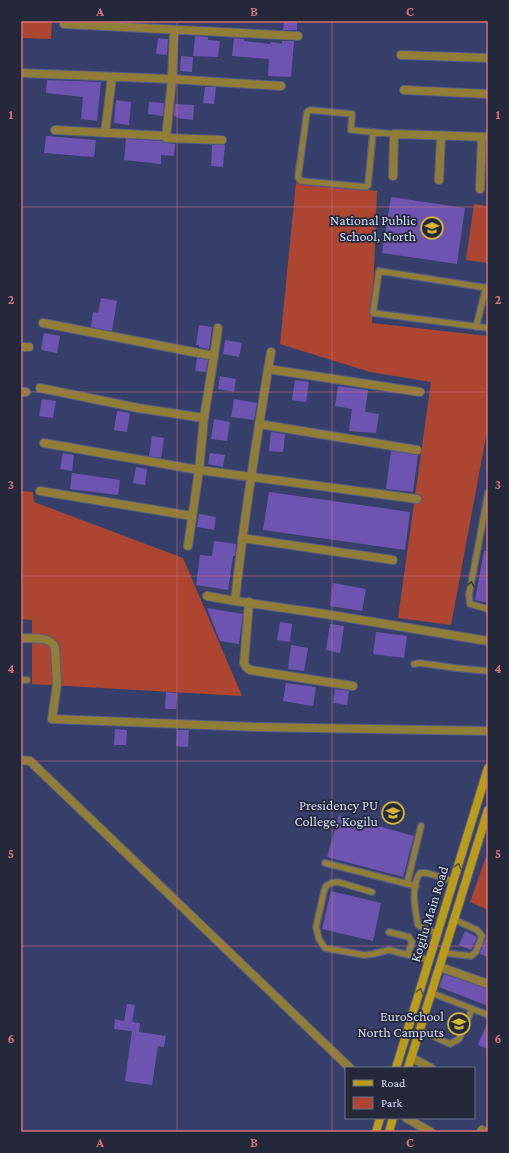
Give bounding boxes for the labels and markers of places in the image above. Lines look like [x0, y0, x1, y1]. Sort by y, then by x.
place label: National Public School, North [330, 212, 416, 244]
school or university icon: National Public School, North [419, 215, 445, 241]
place label: Presidency PU College, Kogilu [294, 797, 379, 829]
school or university icon: Presidency PU College, Kogilu [380, 800, 406, 826]
place label: EuroSchool North Camputs [357, 1008, 444, 1040]
school or university icon: EuroSchool North Camputs [446, 1011, 472, 1037]

